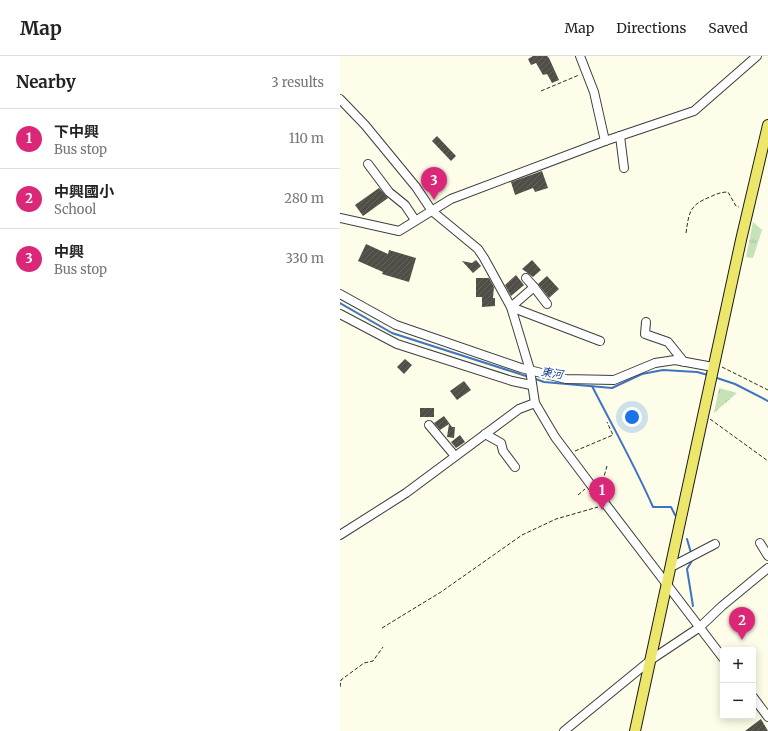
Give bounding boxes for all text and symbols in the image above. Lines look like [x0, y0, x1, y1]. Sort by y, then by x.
text: Map [20, 16, 62, 40]
text: Map [564, 19, 594, 37]
text: Directions [616, 19, 686, 37]
text: Saved [708, 19, 748, 37]
text: Nearby [16, 71, 76, 93]
text: 3 results [271, 74, 324, 91]
text: 下中興 [54, 122, 99, 141]
text: 1 [26, 130, 32, 147]
text: 110 m [289, 130, 324, 147]
text: Bus stop [54, 141, 107, 158]
pin: 3 [421, 167, 447, 200]
text: 中興國小 [54, 182, 114, 201]
text: 2 [25, 190, 33, 207]
text: 280 m [284, 190, 324, 207]
text: School [54, 201, 96, 218]
text: 中興 [54, 242, 84, 261]
text: 3 [25, 250, 33, 267]
text: 330 m [285, 250, 324, 267]
text: Bus stop [54, 261, 107, 278]
water label: 東河 [540, 364, 566, 382]
your location [622, 407, 642, 427]
pin: 1 [589, 477, 615, 510]
pin: 2 [729, 607, 755, 640]
map controls [720, 647, 756, 719]
button: + [720, 647, 756, 683]
button: − [720, 683, 756, 719]

